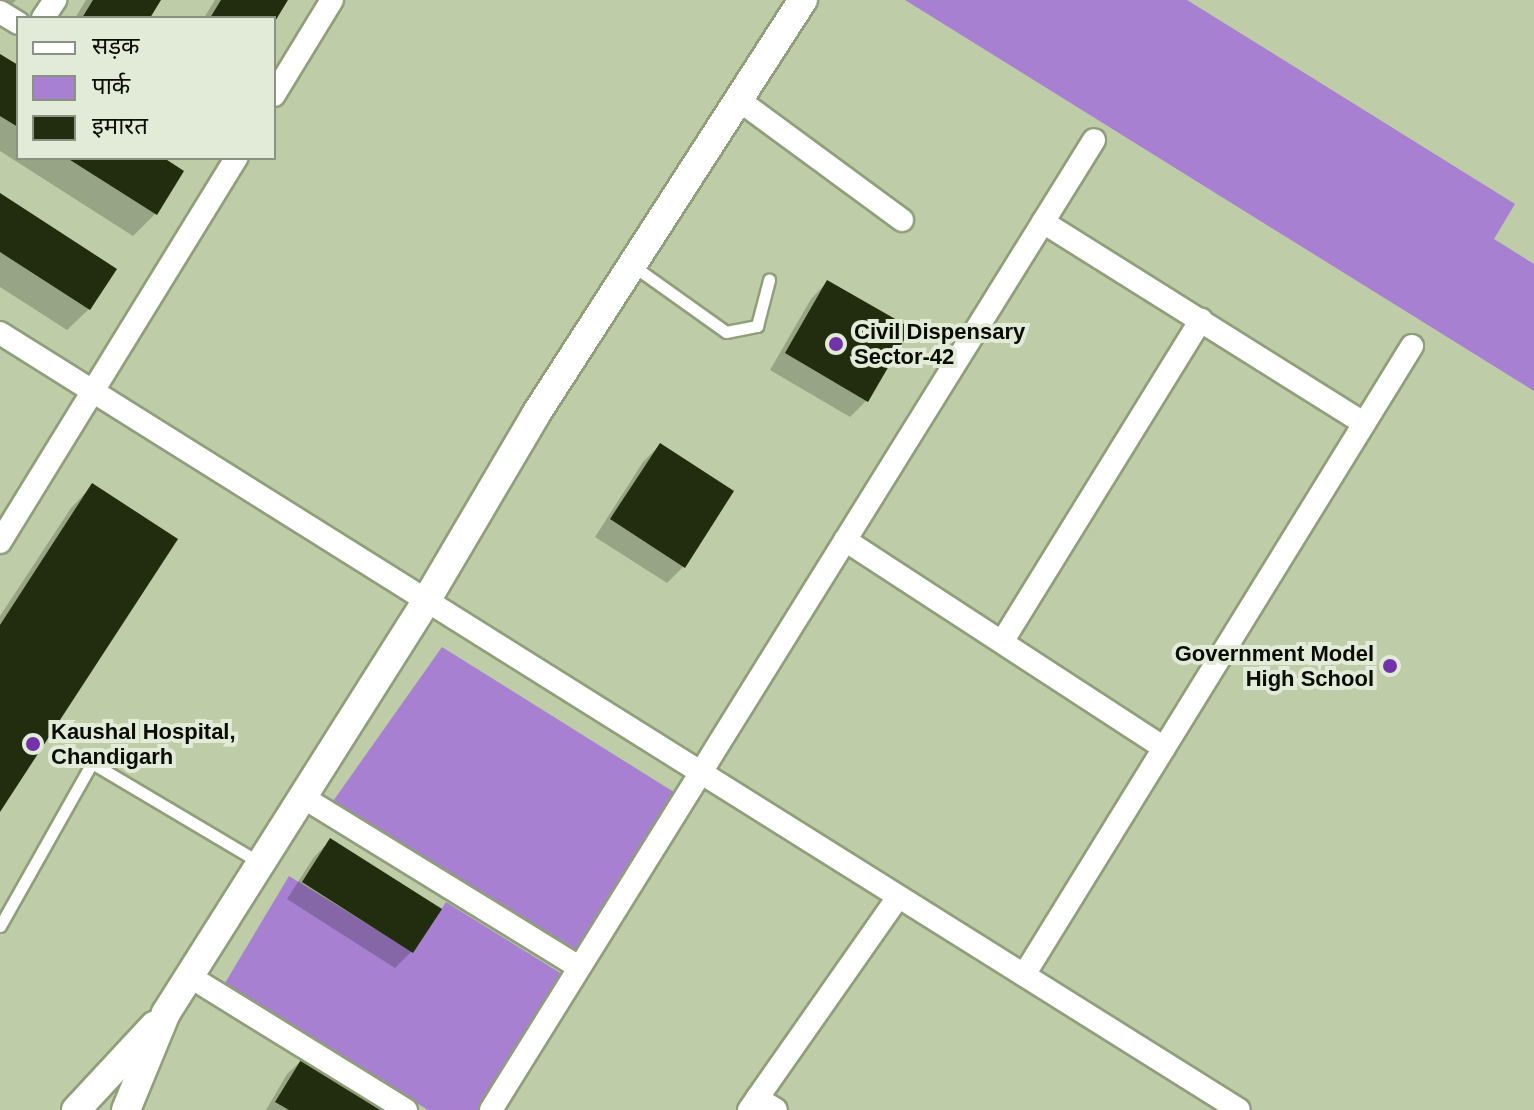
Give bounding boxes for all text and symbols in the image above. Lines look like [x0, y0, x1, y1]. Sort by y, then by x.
legend [16, 16, 276, 160]
text: सड़क [92, 32, 140, 59]
text: पार्क [92, 72, 130, 99]
text: इमारत [92, 112, 148, 139]
place label: Civil Dispensary Sector-42 [854, 318, 1025, 370]
marker: Civil Dispensary Sector-42 [825, 333, 847, 355]
place label: Government Model High School [1175, 640, 1374, 692]
marker: Government Model High School [1381, 657, 1399, 675]
place label: Kaushal Hospital, Chandigarh [51, 718, 236, 770]
marker: Kaushal Hospital, Chandigarh [22, 733, 44, 755]

